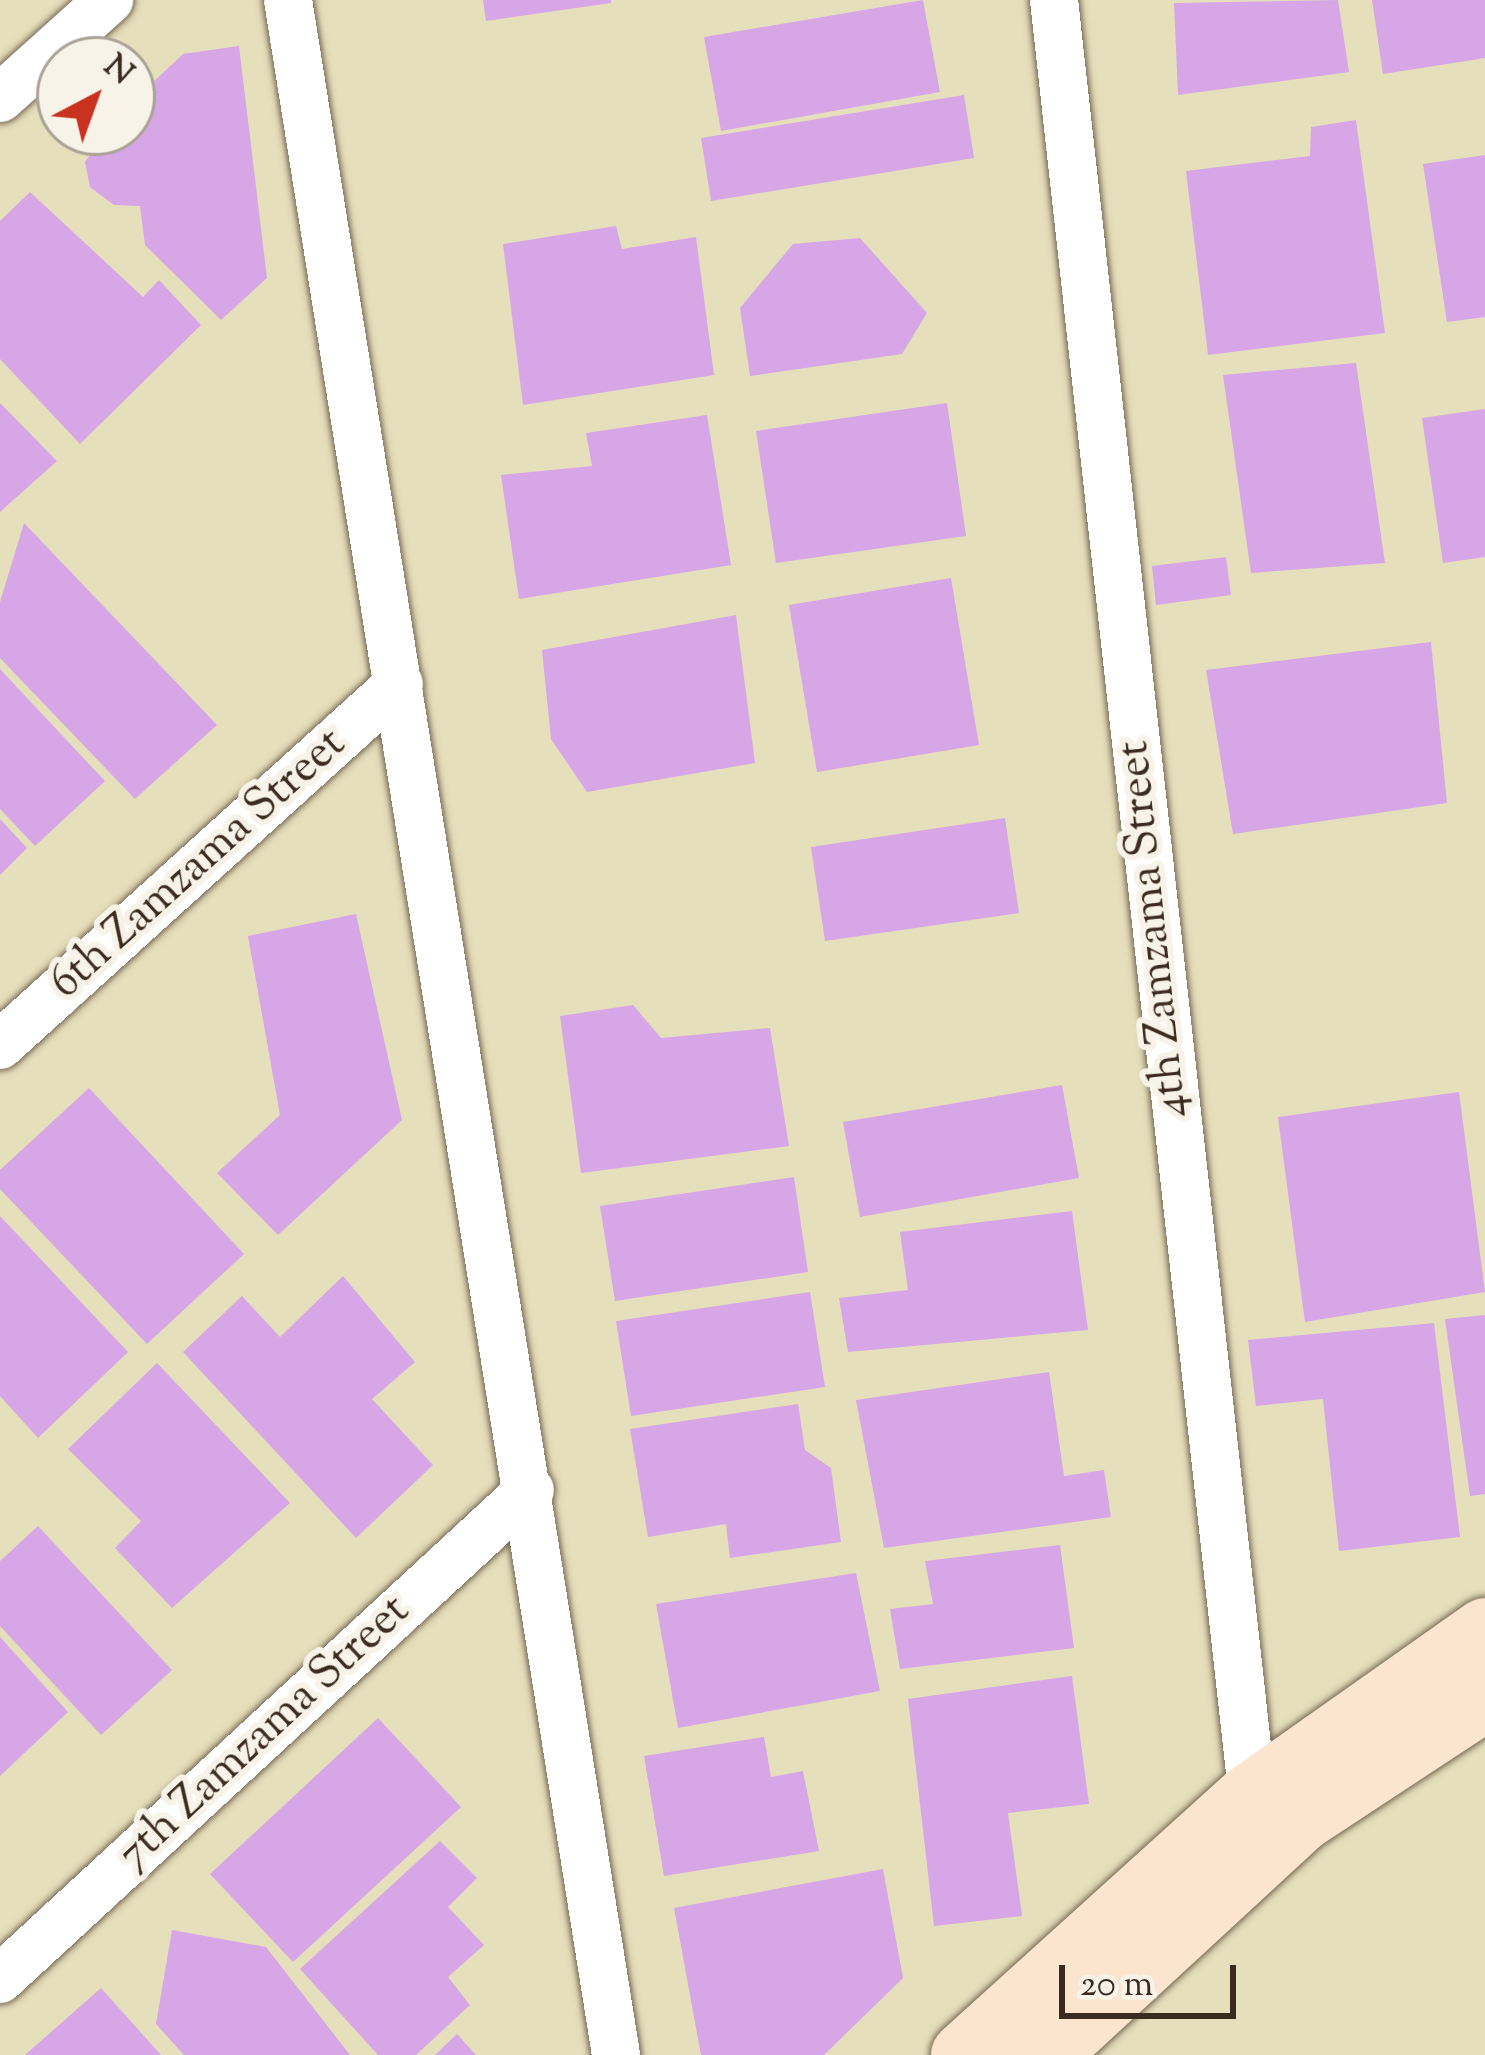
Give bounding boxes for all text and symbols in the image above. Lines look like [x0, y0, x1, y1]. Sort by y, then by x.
north arrow [36, 36, 156, 156]
text: N [92, 44, 143, 98]
street label: 6th Zamzama Street [40, 718, 358, 1012]
street label: 4th Zamzama Street [1108, 738, 1202, 1120]
street label: 7th Zamzama Street [108, 1585, 422, 1883]
scale bar [1065, 1941, 1242, 2015]
text: 20 m [1080, 1960, 1153, 2012]

